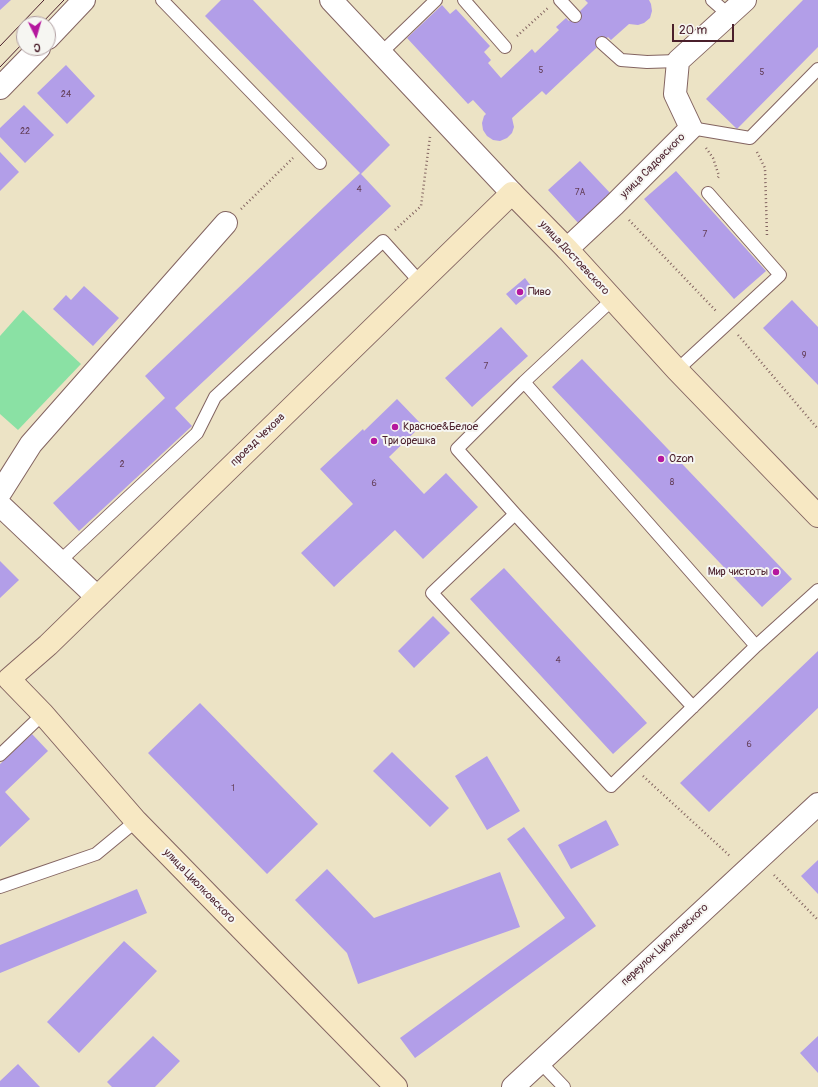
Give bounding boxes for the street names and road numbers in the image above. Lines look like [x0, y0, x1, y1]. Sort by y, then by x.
street label: улица Садовского [618, 131, 688, 201]
street label: улица Достоевского [536, 218, 612, 298]
street label: проезд Чехова [228, 411, 288, 469]
street label: улица Циолковского [160, 846, 238, 926]
street label: переулок Циолковского [619, 901, 711, 989]

